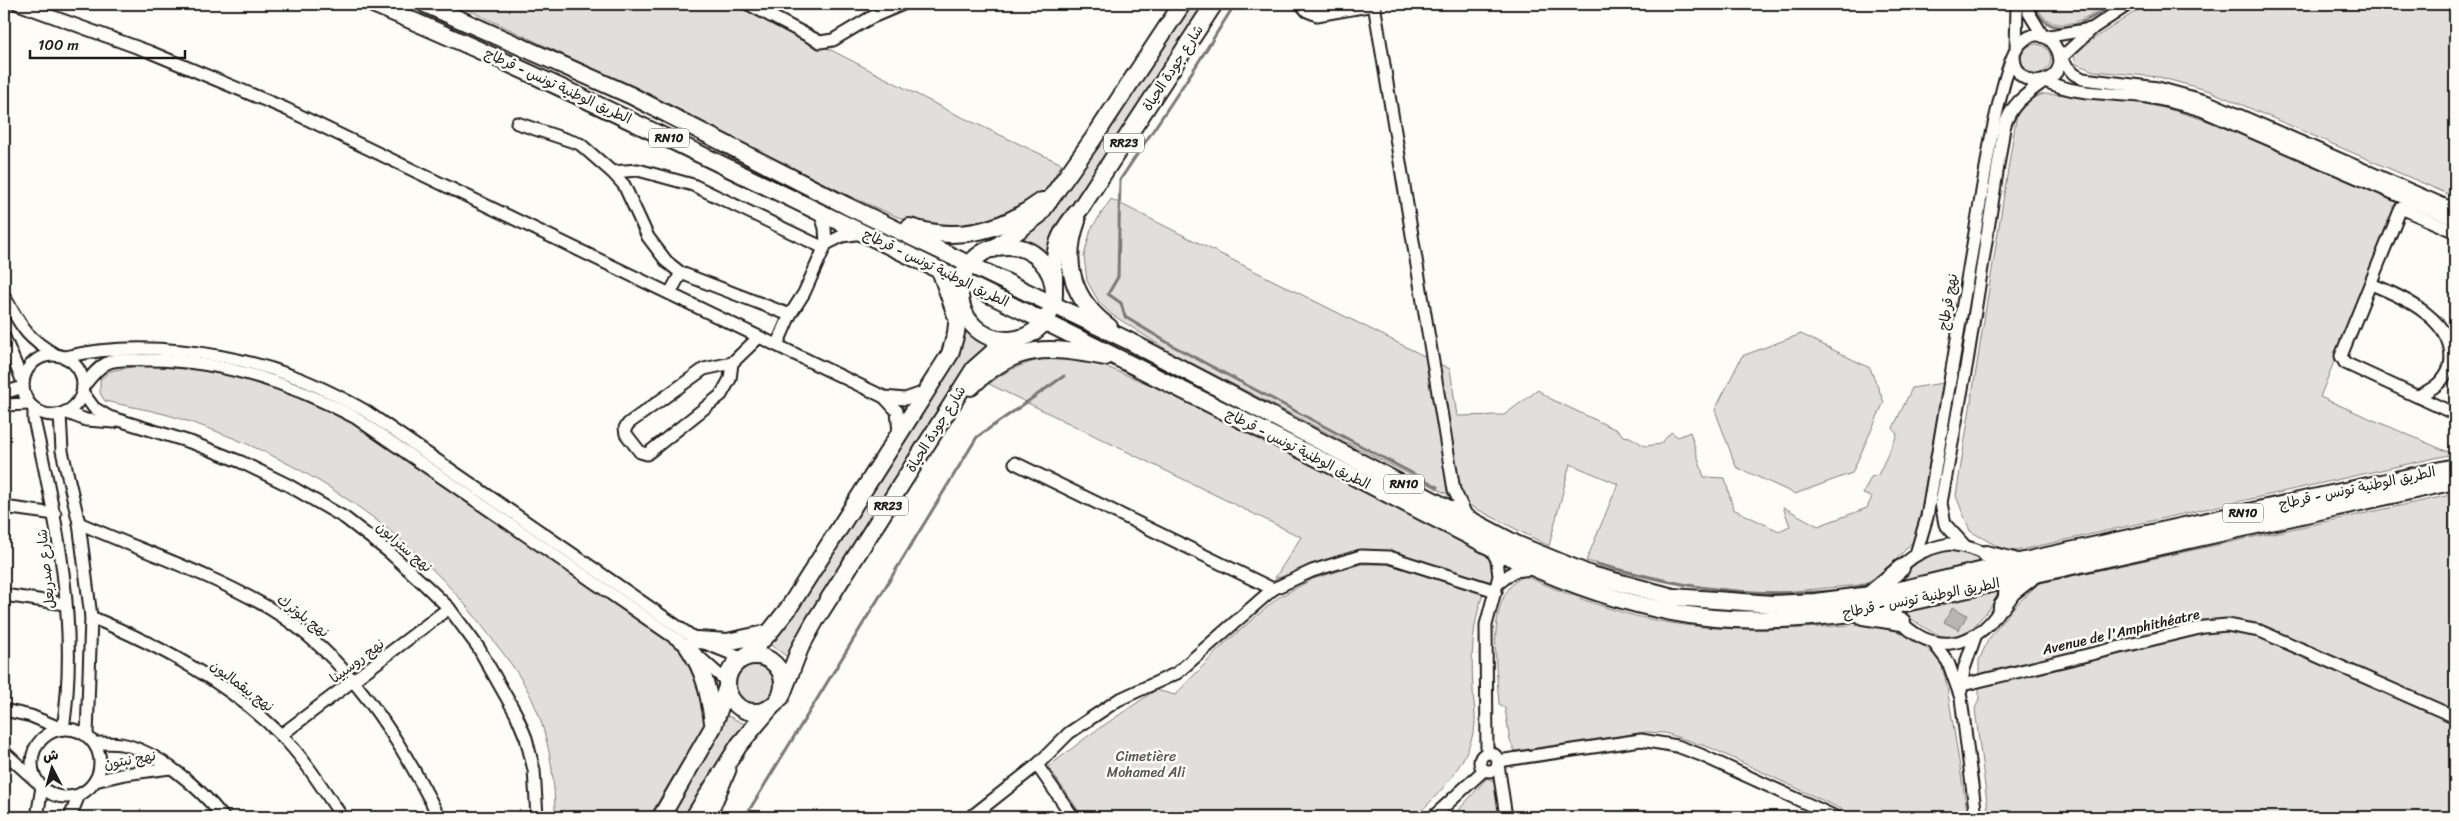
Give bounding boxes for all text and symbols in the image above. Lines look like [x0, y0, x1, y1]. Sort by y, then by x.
street label: شارع جودة الحياة [1136, 20, 1210, 116]
scale bar [30, 28, 185, 60]
text: 100 m [38, 32, 79, 58]
street label: الطريق الوطنية تونس - قرطاج [480, 41, 636, 131]
road number: RN10 [649, 128, 689, 148]
road number: RR23 [1104, 134, 1144, 152]
street label: الطريق الوطنية تونس - قرطاج [859, 222, 1013, 314]
street label: نهج قرطاج [1931, 272, 1965, 332]
street label: شارع جودة الحياة [899, 380, 973, 478]
street label: الطريق الوطنية تونس - قرطاج [1221, 402, 1375, 496]
street label: الطريق الوطنية تونس - قرطاج [2276, 459, 2438, 517]
road number: RN10 [1384, 474, 1424, 494]
road number: RR23 [868, 496, 908, 516]
road number: RN10 [2223, 503, 2263, 522]
street label: نهج سترابون [370, 515, 438, 579]
street label: شارع صدربعل [29, 528, 63, 610]
street label: الطريق الوطنية تونس - قرطاج [1840, 570, 2002, 626]
street label: نهج بلوترك [271, 588, 335, 644]
street label: Avenue de l'Amphithéatre [2039, 602, 2202, 662]
street label: نهج روسبينا [324, 632, 390, 690]
street label: نهج بيقماليون [205, 653, 279, 719]
text: ش [42, 742, 60, 769]
street label: نهج نبتون [102, 743, 158, 777]
north arrow [28, 744, 78, 794]
park label: Cimetière Mohamed Ali [1107, 744, 1186, 785]

